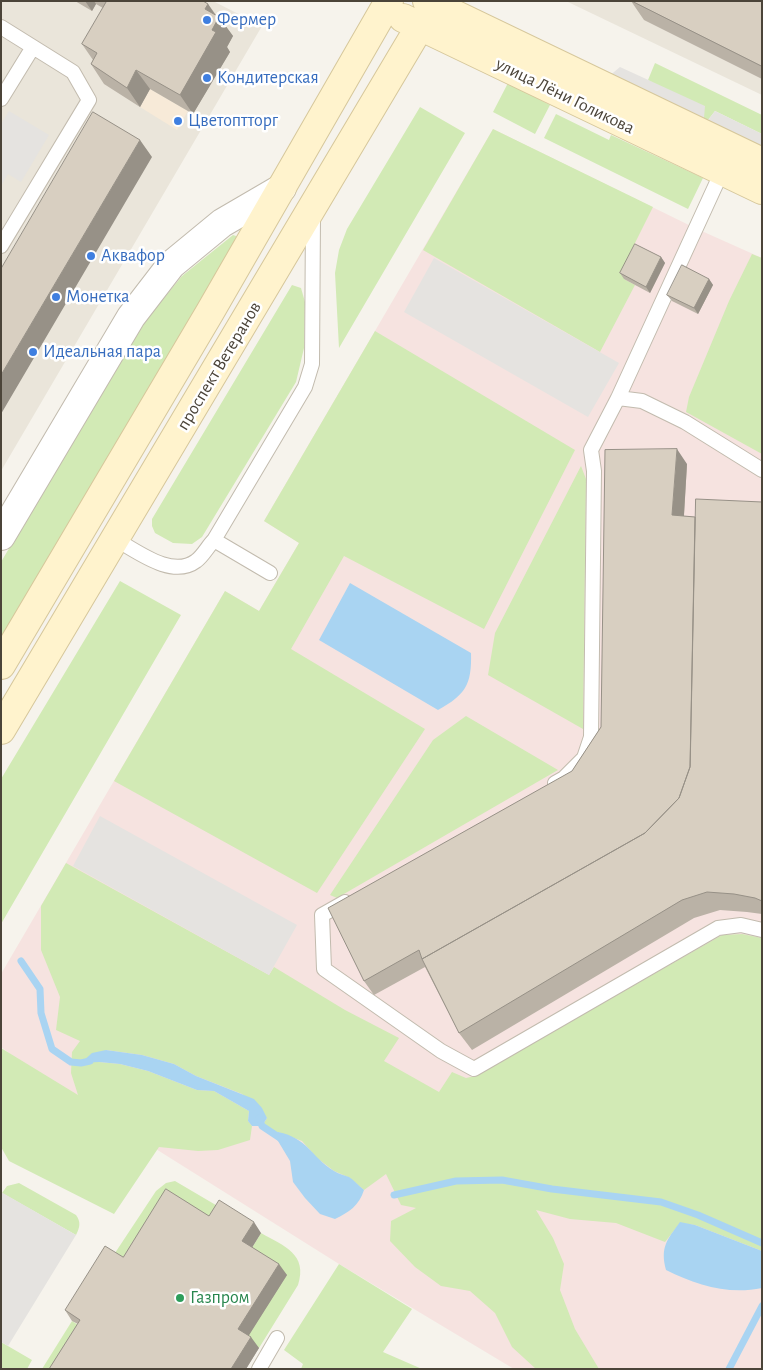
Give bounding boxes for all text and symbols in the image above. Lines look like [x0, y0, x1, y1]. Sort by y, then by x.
place label: Фермер [217, 9, 276, 31]
marker: Фермер [201, 14, 213, 26]
street label: улица Лёни Голикова [492, 53, 638, 139]
place label: Кондитерская [217, 67, 319, 89]
marker: Кондитерская [201, 72, 213, 84]
place label: Цветоптторг [188, 110, 278, 132]
marker: Цветоптторг [172, 115, 184, 127]
place label: Аквафор [101, 245, 165, 267]
marker: Аквафор [85, 250, 97, 262]
place label: Монетка [66, 286, 129, 308]
marker: Монетка [50, 291, 62, 303]
street label: проспект Ветеранов [172, 298, 266, 434]
place label: Идеальная пара [43, 341, 161, 363]
marker: Идеальная пара [27, 346, 39, 358]
place label: Газпром [190, 1287, 250, 1309]
marker: Газпром [174, 1292, 186, 1304]

